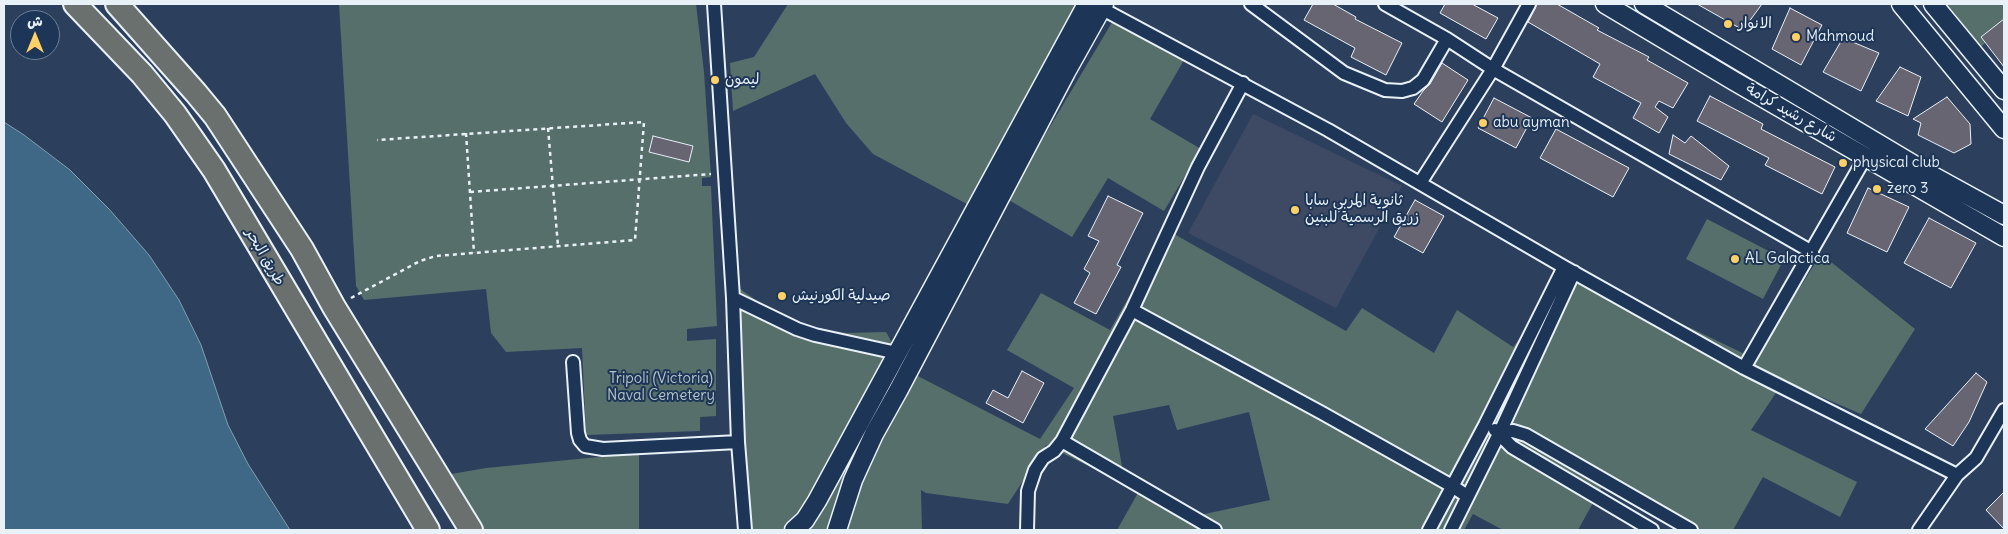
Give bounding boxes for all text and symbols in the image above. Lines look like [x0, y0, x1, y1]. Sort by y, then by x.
north arrow [10, 10, 60, 60]
text: ش [27, 12, 43, 30]
place label: الانوار [1738, 15, 1772, 33]
marker: الانوار [1722, 18, 1734, 30]
place label: Mahmoud [1806, 28, 1874, 46]
marker: Mahmoud [1790, 31, 1802, 43]
place label: ليمون [725, 71, 760, 89]
marker: ليمون [709, 74, 721, 86]
street label: شارع رشيد كرامة [1742, 80, 1840, 146]
place label: abu ayman [1493, 114, 1570, 132]
marker: abu ayman [1477, 117, 1489, 129]
place label: physical club [1853, 154, 1940, 172]
marker: physical club [1837, 157, 1849, 169]
place label: zero 3 [1887, 180, 1928, 198]
marker: zero 3 [1871, 183, 1883, 195]
place label: ثانوية المربي سابا زريق الرسمية للبنين [1305, 192, 1419, 227]
marker: ثانوية المربي سابا زريق الرسمية للبنين [1289, 204, 1301, 216]
street label: طريق البحر [241, 225, 289, 289]
place label: AL Galactica [1745, 250, 1830, 268]
marker: AL Galactica [1729, 253, 1741, 265]
place label: صيدلية الكورنيش [792, 287, 890, 305]
marker: صيدلية الكورنيش [776, 290, 788, 302]
park label: Tripoli (Victoria) Naval Cemetery [607, 370, 715, 405]

